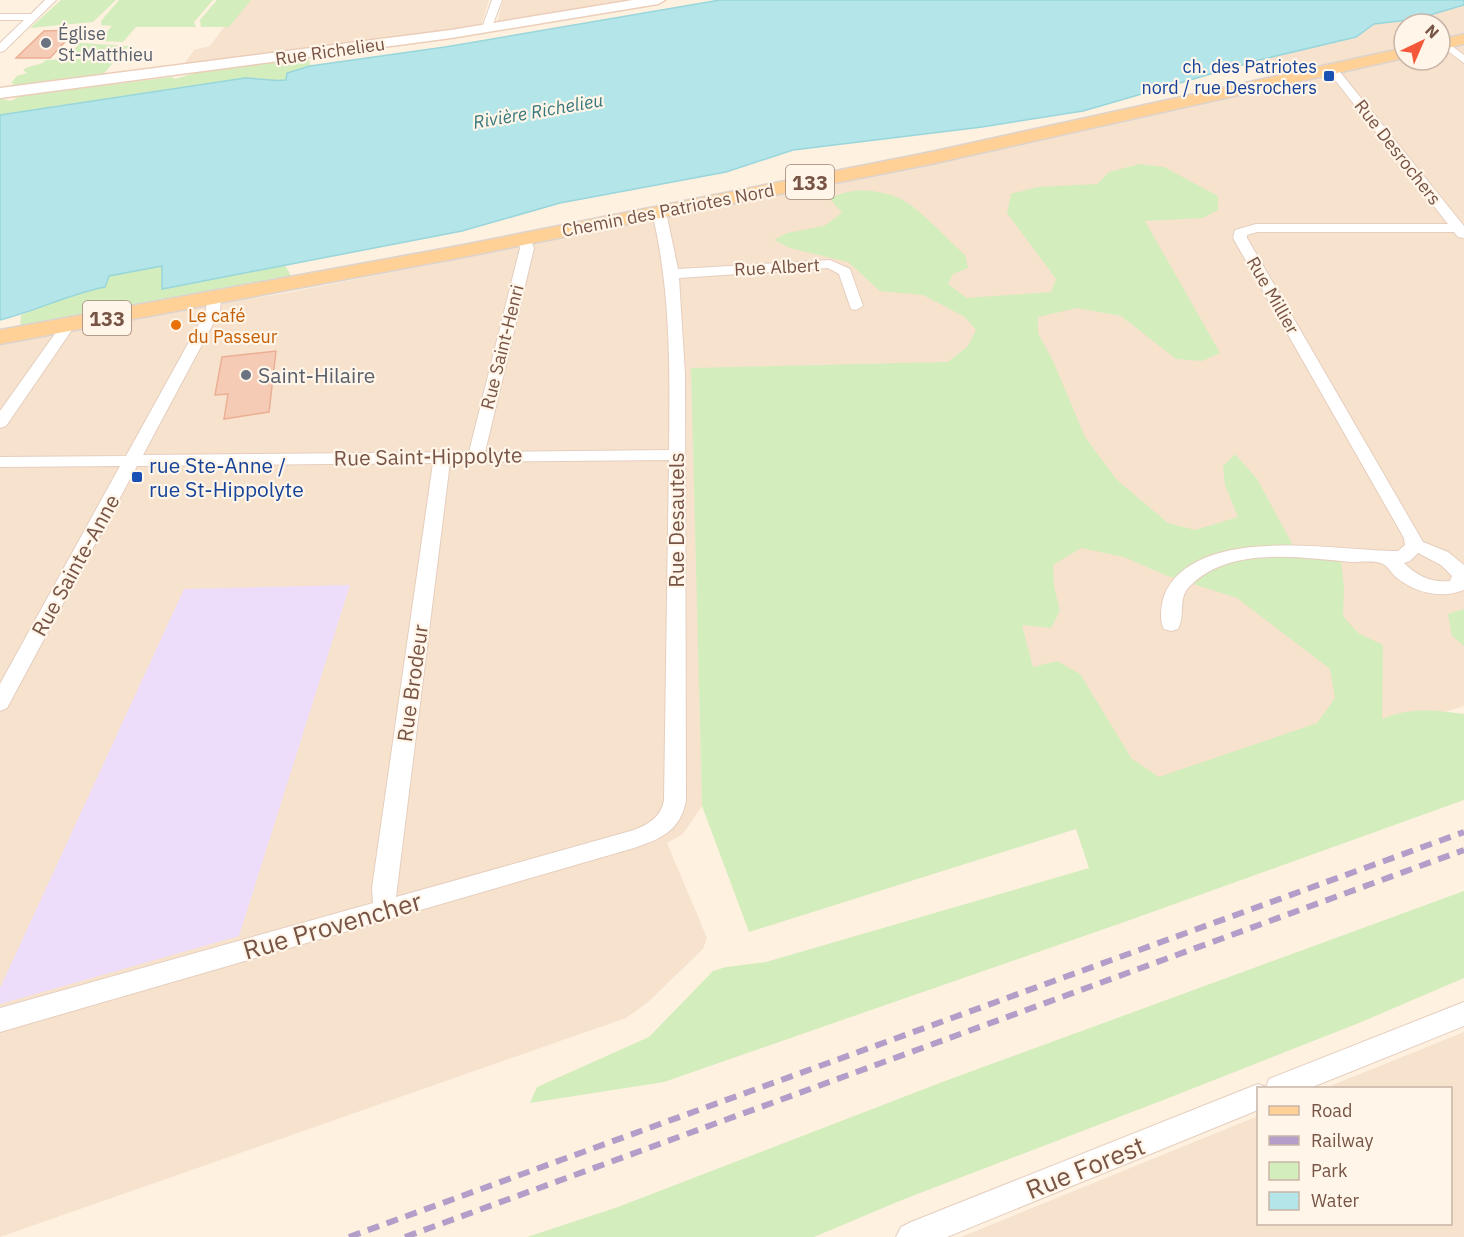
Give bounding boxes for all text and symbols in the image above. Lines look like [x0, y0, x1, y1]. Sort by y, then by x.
north arrow [1392, 12, 1452, 72]
text: N [1421, 20, 1444, 42]
place label: Église St-Matthieu [58, 22, 153, 66]
street label: Rue Richelieu [274, 32, 386, 70]
marker: Église St-Matthieu [39, 36, 53, 50]
place label: ch. des Patriotes nord / rue Desrochers [1142, 55, 1317, 99]
marker: ch. des Patriotes nord / rue Desrochers [1322, 69, 1336, 83]
water label: Rivière Richelieu [471, 88, 605, 134]
street label: Rue Desrochers [1350, 95, 1446, 209]
road number: 133 [786, 165, 834, 199]
street label: Chemin des Patriotes Nord [560, 178, 776, 242]
street label: Rue Millier [1242, 252, 1305, 338]
street label: Rue Albert [734, 253, 820, 281]
street label: Rue Saint-Henri [475, 282, 529, 412]
road number: 133 [83, 301, 131, 335]
place label: Le café du Passeur [188, 304, 278, 348]
marker: Le café du Passeur [169, 318, 183, 332]
place label: Saint-Hilaire [258, 361, 375, 389]
marker: Saint-Hilaire [239, 368, 253, 382]
street label: Rue Saint-Hippolyte [333, 440, 523, 472]
place label: rue Ste-Anne / rue St-Hippolyte [149, 451, 304, 503]
street label: Rue Desautels [662, 452, 690, 588]
marker: rue Ste-Anne / rue St-Hippolyte [130, 470, 144, 484]
street label: Rue Sainte-Anne [24, 489, 126, 641]
street label: Rue Brodeur [390, 622, 434, 744]
street label: Rue Provencher [239, 883, 426, 967]
legend [1257, 1087, 1452, 1225]
text: Road [1311, 1099, 1352, 1122]
street label: Rue Forest [1020, 1128, 1150, 1206]
text: Railway [1311, 1129, 1373, 1152]
text: Park [1311, 1159, 1348, 1182]
text: Water [1311, 1189, 1360, 1212]

